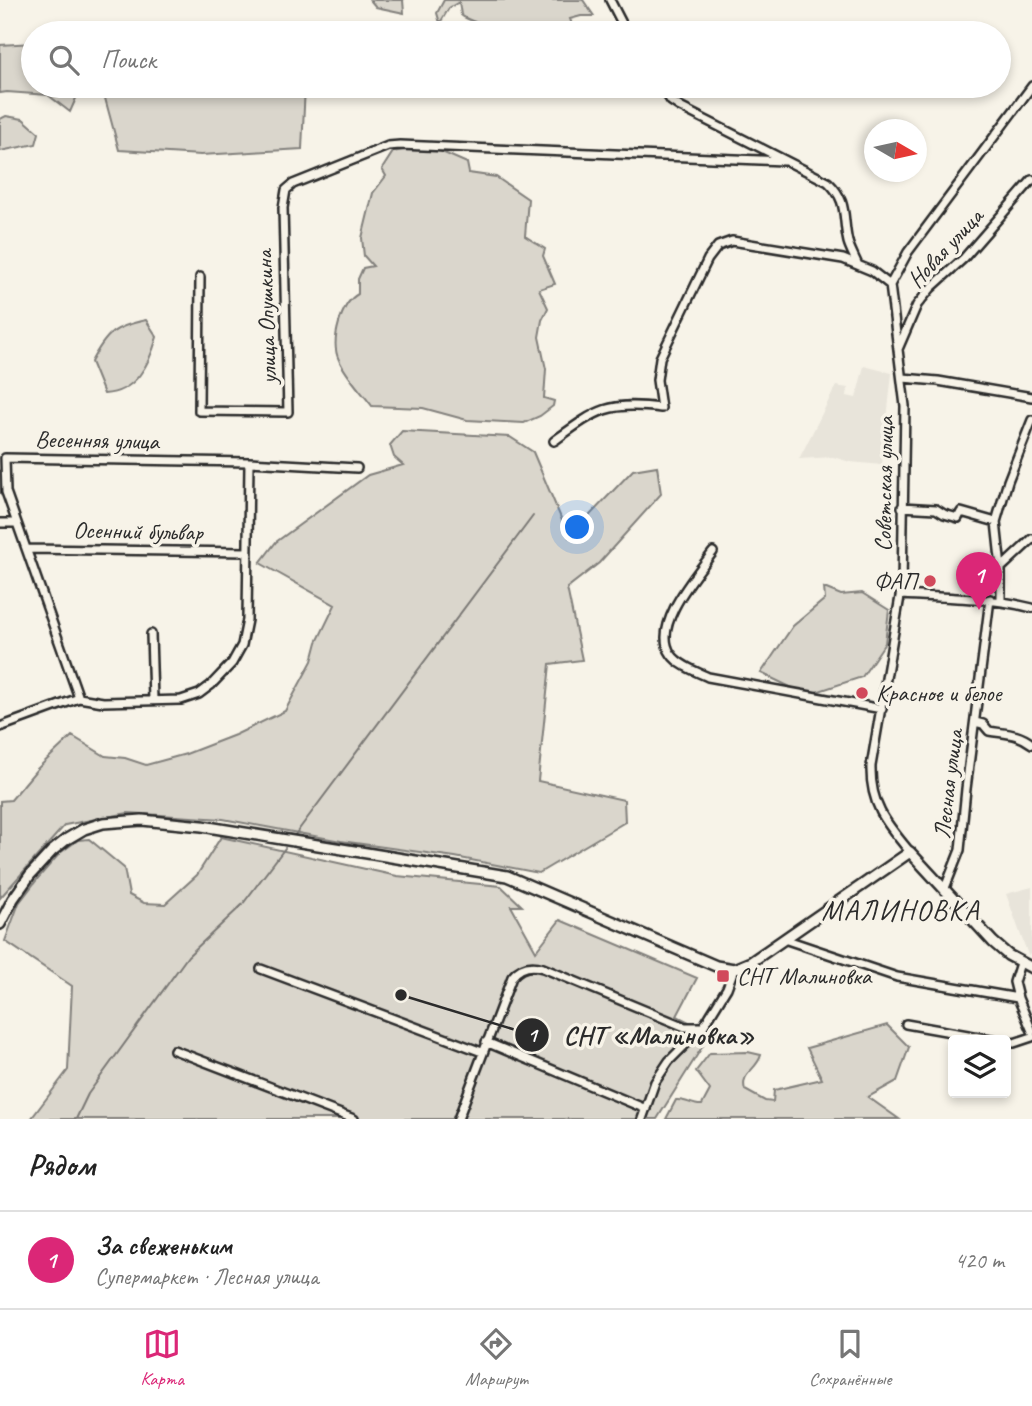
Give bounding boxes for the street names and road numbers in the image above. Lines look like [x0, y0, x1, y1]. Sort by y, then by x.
street label: Новая улица [901, 200, 991, 294]
street label: улица Опушкина [249, 247, 283, 387]
street label: Советская улица [868, 415, 900, 552]
street label: Весенняя улица [35, 424, 161, 456]
street label: Осенний бульвар [73, 515, 205, 547]
street label: Лесная улица [926, 726, 970, 840]

